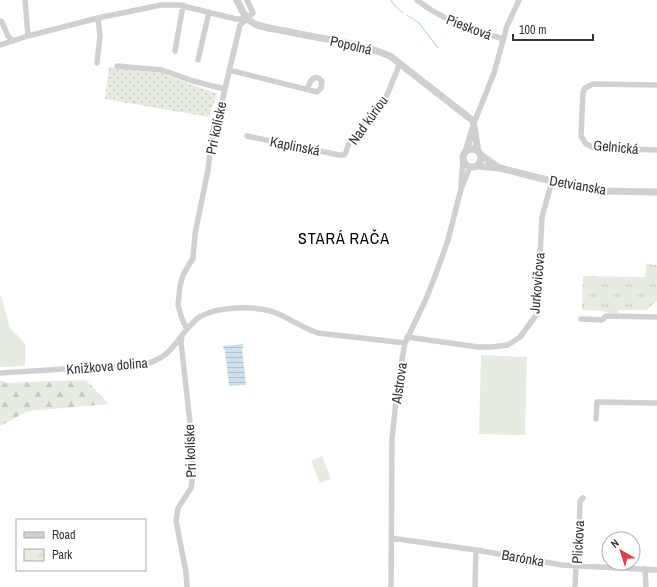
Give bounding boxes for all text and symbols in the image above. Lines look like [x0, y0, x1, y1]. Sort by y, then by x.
street label: Piesková [444, 10, 495, 44]
scale bar [513, 16, 593, 42]
text: 100 m [519, 22, 546, 38]
street label: Popolná [328, 31, 374, 59]
street label: Nad kúriou [344, 92, 392, 148]
street label: Pri kolíske [202, 100, 230, 156]
street label: Kaplinská [269, 132, 322, 160]
street label: Gelnická [593, 136, 640, 158]
street label: Detvianska [548, 171, 608, 199]
district label: STARÁ RAČA [298, 227, 390, 249]
street label: Jurkovičova [525, 251, 549, 314]
street label: Knižkova dolina [66, 353, 149, 379]
street label: Alstrova [387, 361, 411, 406]
street label: Pri kolíske [180, 424, 200, 478]
legend [16, 519, 146, 571]
street label: Plickova [568, 519, 588, 564]
text: Road [52, 527, 76, 543]
north arrow [601, 531, 641, 571]
text: N [608, 536, 622, 551]
street label: Barónka [500, 545, 546, 571]
text: Park [52, 547, 72, 563]

